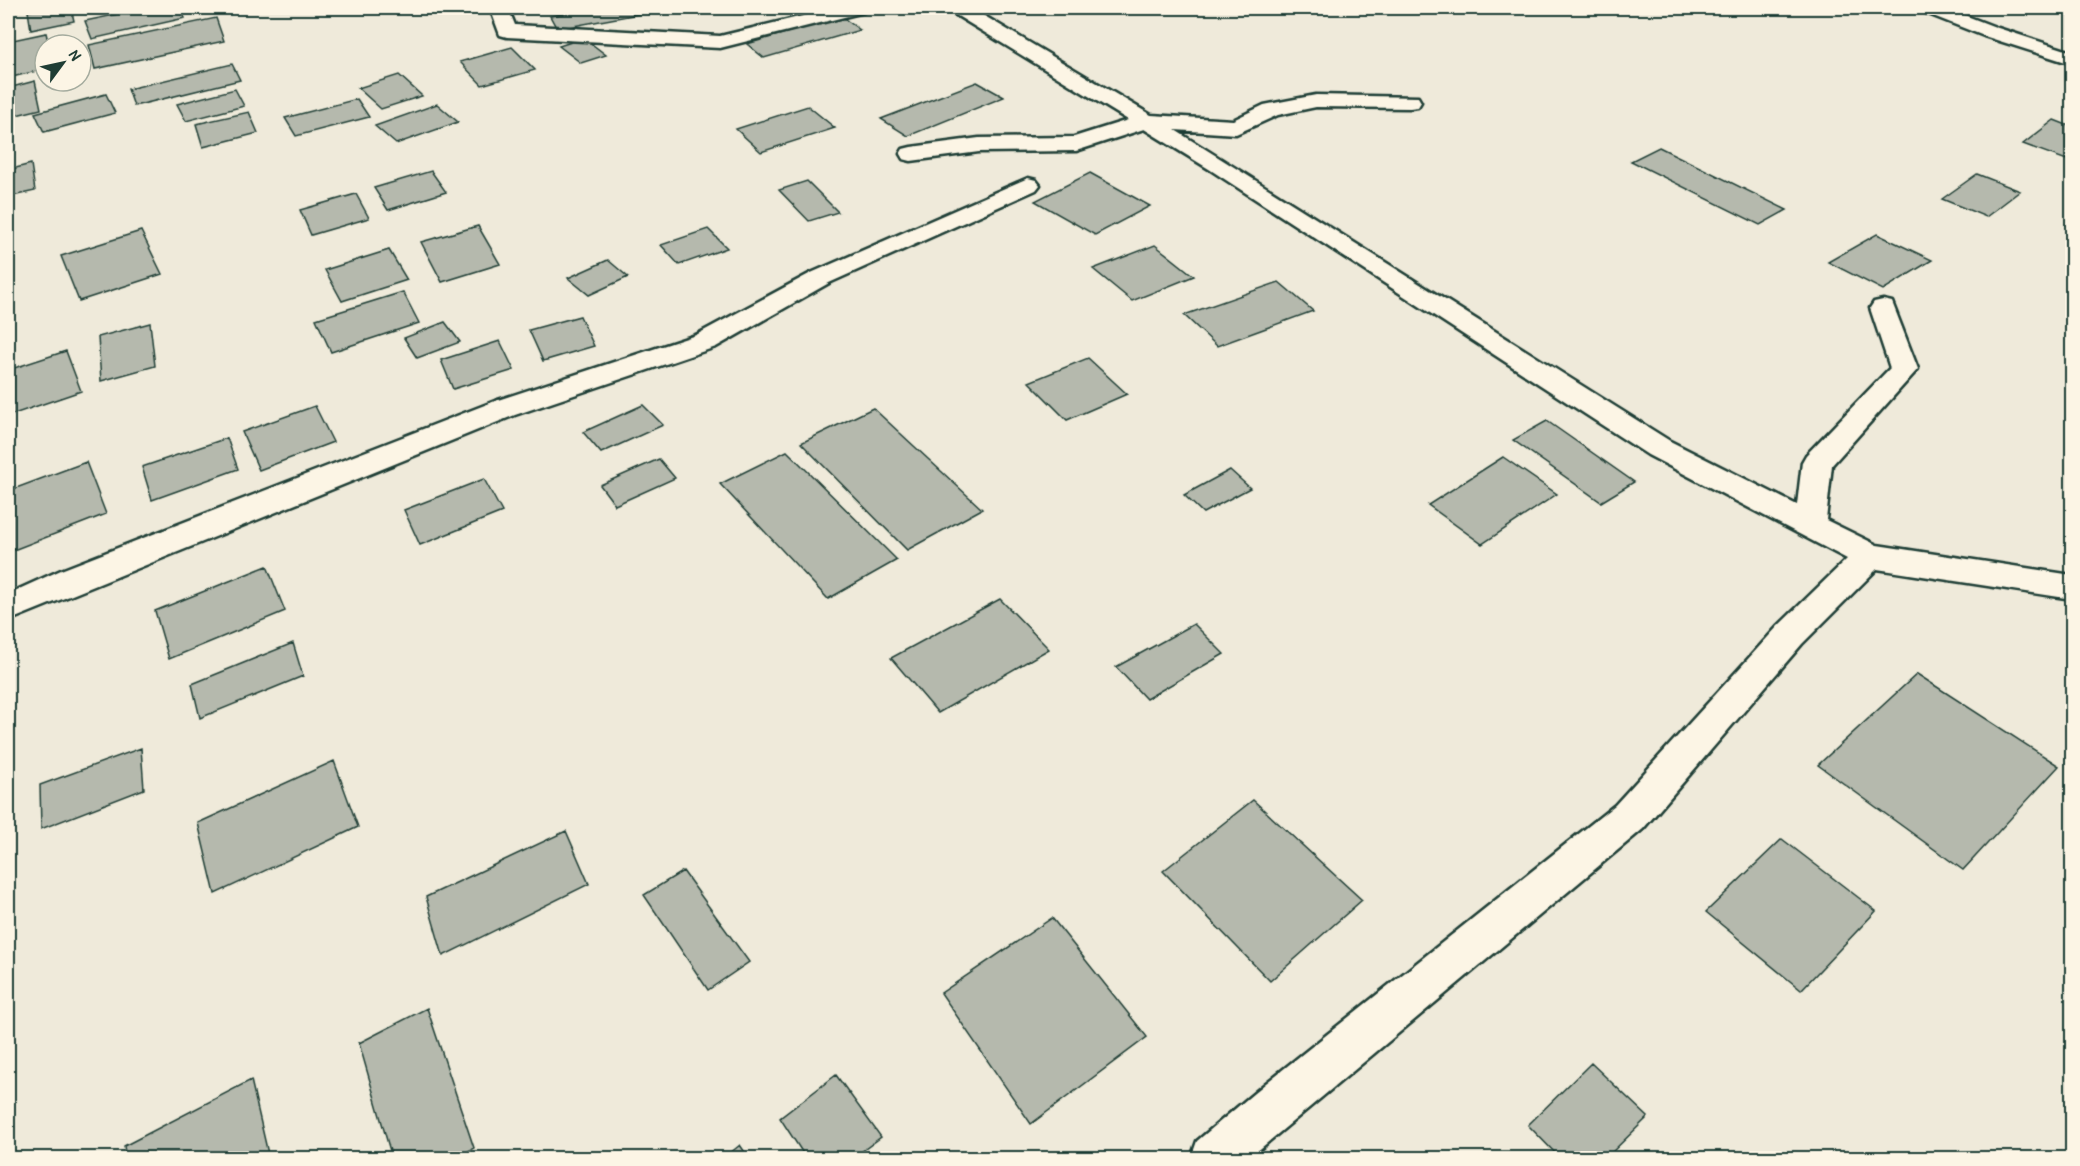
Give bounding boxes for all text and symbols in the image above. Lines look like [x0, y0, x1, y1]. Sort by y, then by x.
north arrow [33, 33, 93, 93]
text: N [64, 45, 87, 65]

